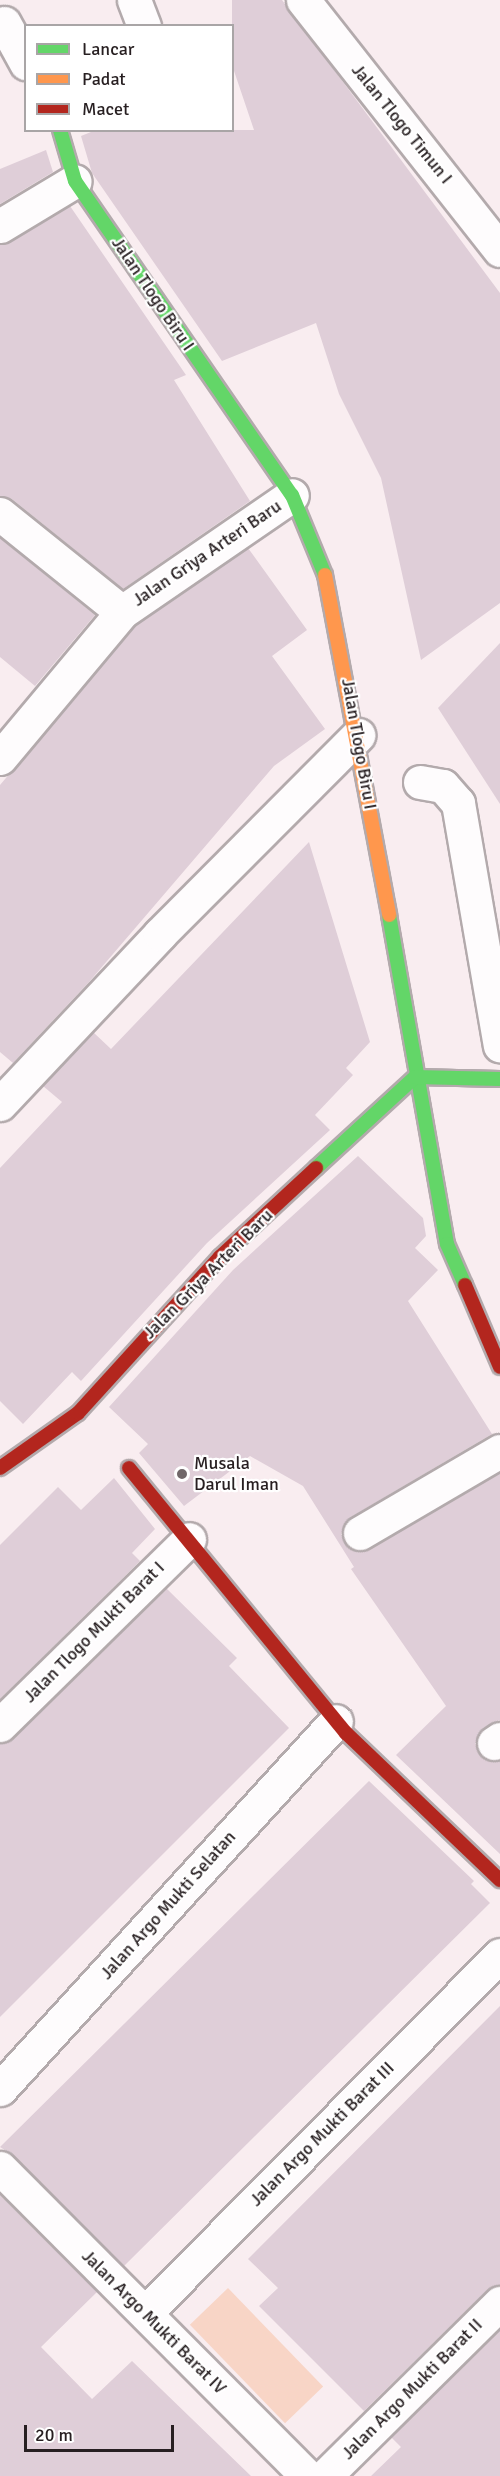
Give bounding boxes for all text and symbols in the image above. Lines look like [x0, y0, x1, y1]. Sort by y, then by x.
legend [24, 24, 234, 132]
text: Lancar [82, 38, 134, 60]
street label: Jalan Tlogo Timun I [347, 60, 457, 188]
text: Padat [82, 68, 126, 90]
text: Macet [82, 98, 129, 120]
street label: Jalan Tlogo Biru I [107, 233, 199, 355]
street label: Jalan Griya Arteri Baru [128, 495, 286, 611]
street label: Jalan Tlogo Biru I [337, 677, 381, 811]
street label: Jalan Griya Arteri Baru [139, 1205, 277, 1343]
place label: Musala Darul Iman [194, 1453, 279, 1496]
marker: Musala Darul Iman [175, 1467, 189, 1481]
street label: Jalan Tlogo Mukti Barat I [19, 1557, 169, 1707]
street label: Jalan Argo Mukti Selatan [96, 1826, 240, 1984]
street label: Jalan Argo Mukti Barat III [245, 2057, 399, 2211]
street label: Jalan Argo Mukti Barat IV [77, 2245, 231, 2399]
street label: Jalan Argo Mukti Barat II [337, 2314, 487, 2464]
scale bar [27, 2413, 177, 2451]
text: 20 m [35, 2424, 73, 2446]

